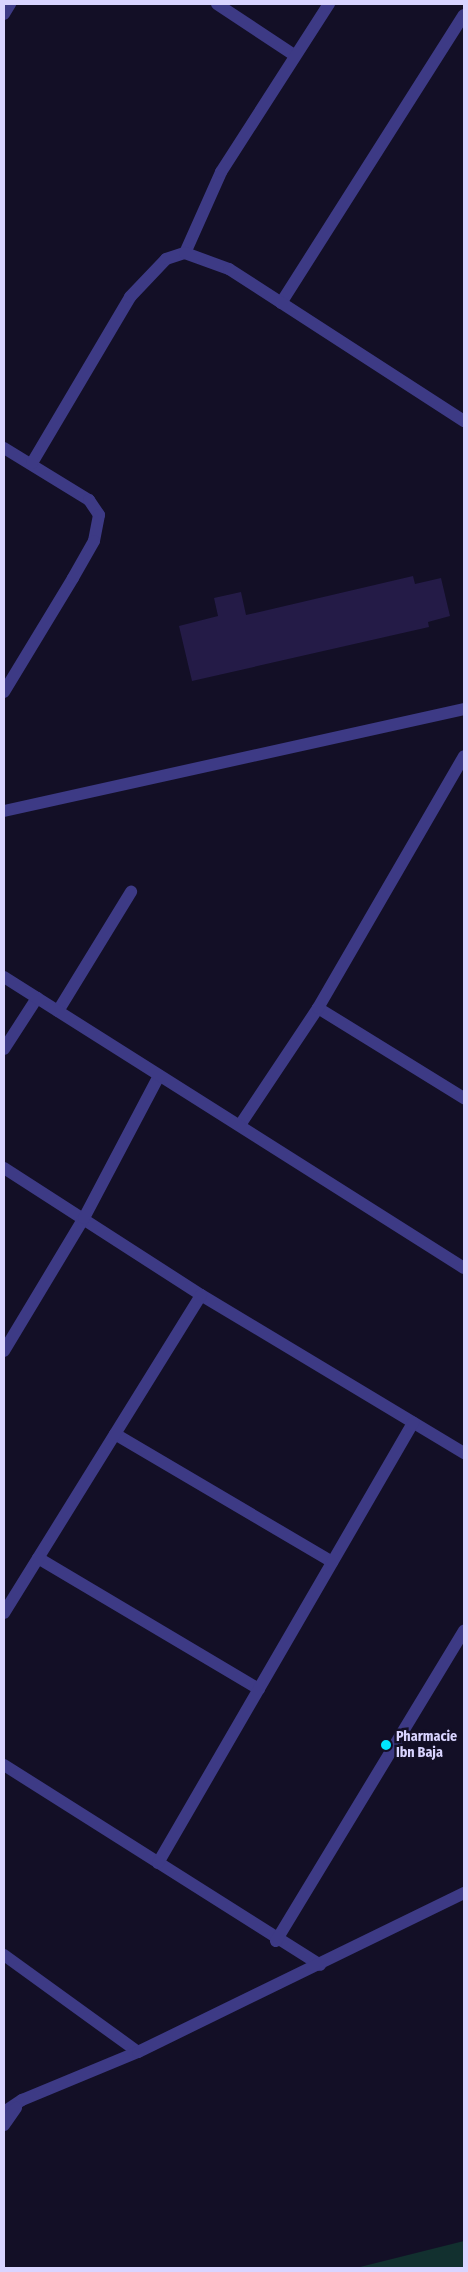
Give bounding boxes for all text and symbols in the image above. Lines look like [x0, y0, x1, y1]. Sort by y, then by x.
place label: Pharmacie Ibn Baja [396, 1729, 457, 1761]
marker: Pharmacie Ibn Baja [380, 1739, 392, 1751]

